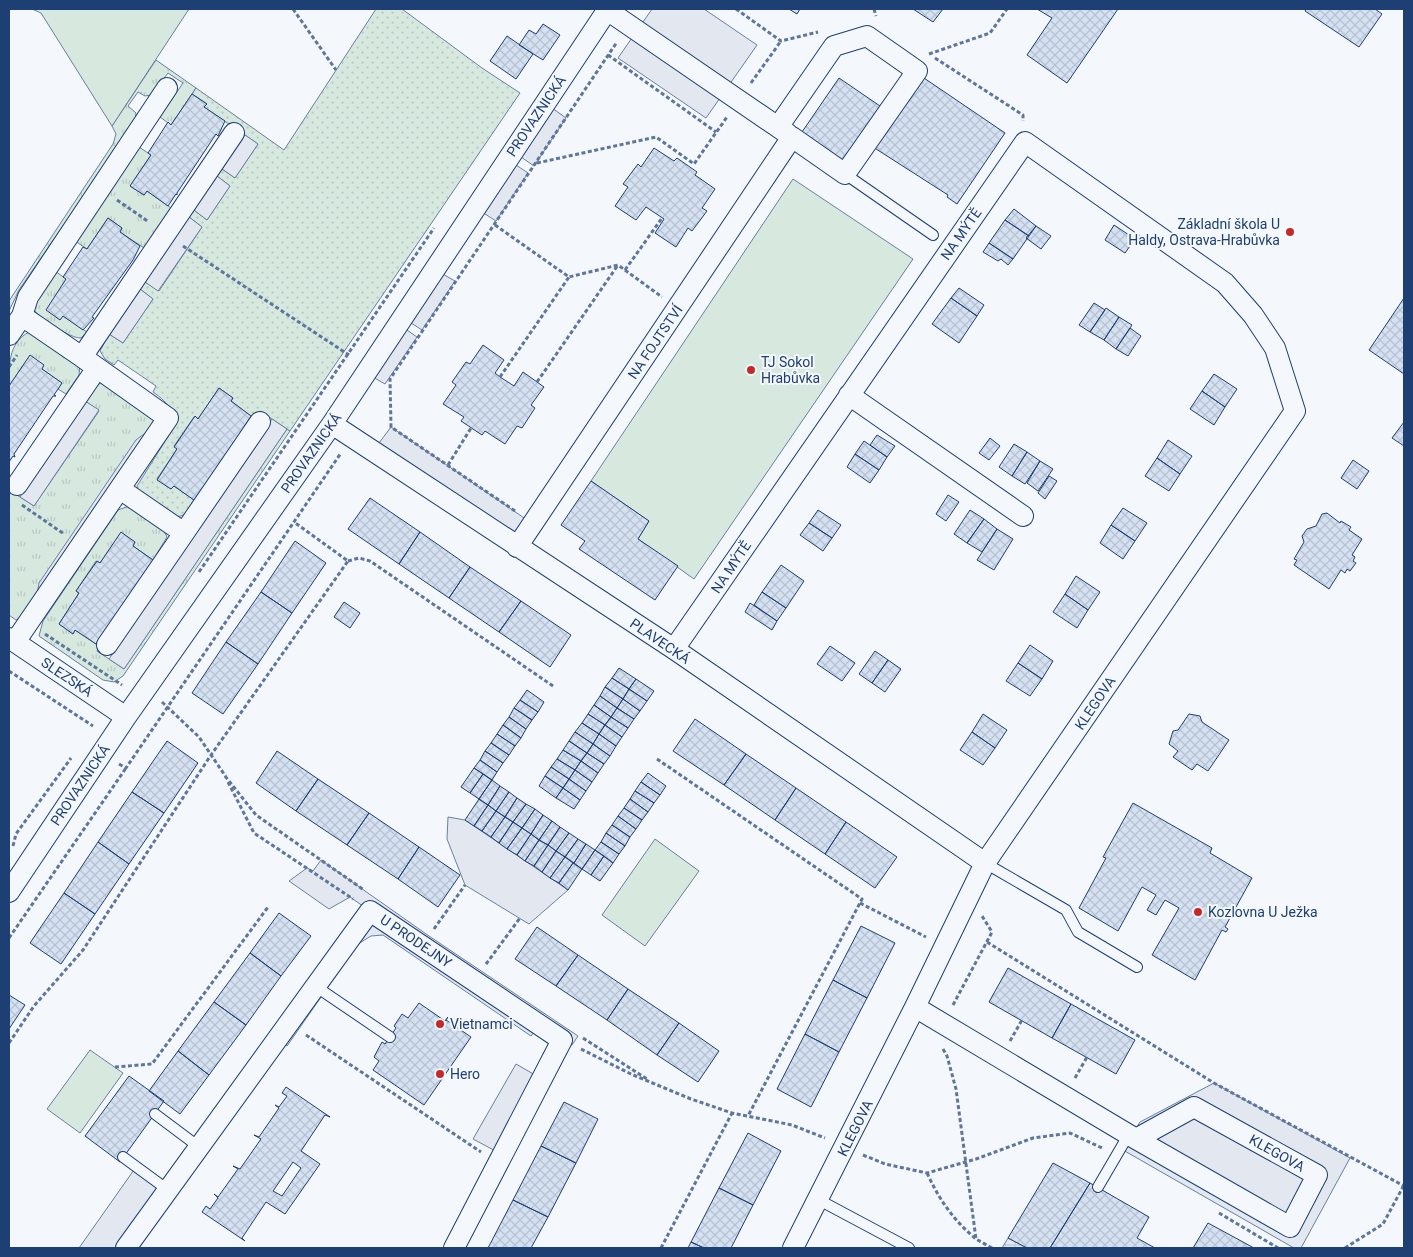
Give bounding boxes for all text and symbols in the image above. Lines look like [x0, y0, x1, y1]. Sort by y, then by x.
street label: PROVAZNICKÁ [502, 72, 569, 159]
street label: NA MÝTĚ [937, 204, 985, 263]
place label: Základní škola U Haldy, Ostrava-Hrabůvka [1128, 216, 1280, 248]
marker: Základní škola U Haldy, Ostrava-Hrabůvka [1284, 226, 1296, 238]
street label: NA FOJTSTVÍ [624, 301, 686, 382]
place label: TJ Sokol Hrabůvka [761, 354, 820, 386]
marker: TJ Sokol Hrabůvka [745, 364, 757, 376]
street label: PROVAZNICKÁ [277, 409, 344, 496]
street label: NA MÝTĚ [707, 537, 754, 596]
street label: PLAVECKÁ [627, 614, 694, 667]
street label: SLEZSKÁ [38, 653, 96, 700]
street label: KLEGOVA [1071, 673, 1119, 733]
street label: PROVAZNICKÁ [46, 741, 113, 828]
place label: Kozlovna U Ježka [1208, 904, 1318, 920]
marker: Kozlovna U Ježka [1192, 906, 1204, 918]
street label: U PRODEJNY [377, 911, 455, 971]
place label: Vietnamci [450, 1016, 513, 1032]
marker: Vietnamci [434, 1018, 446, 1030]
place label: Hero [450, 1066, 480, 1082]
marker: Hero [434, 1068, 446, 1080]
street label: KLEGOVA [834, 1097, 876, 1159]
street label: KLEGOVA [1247, 1131, 1307, 1175]

